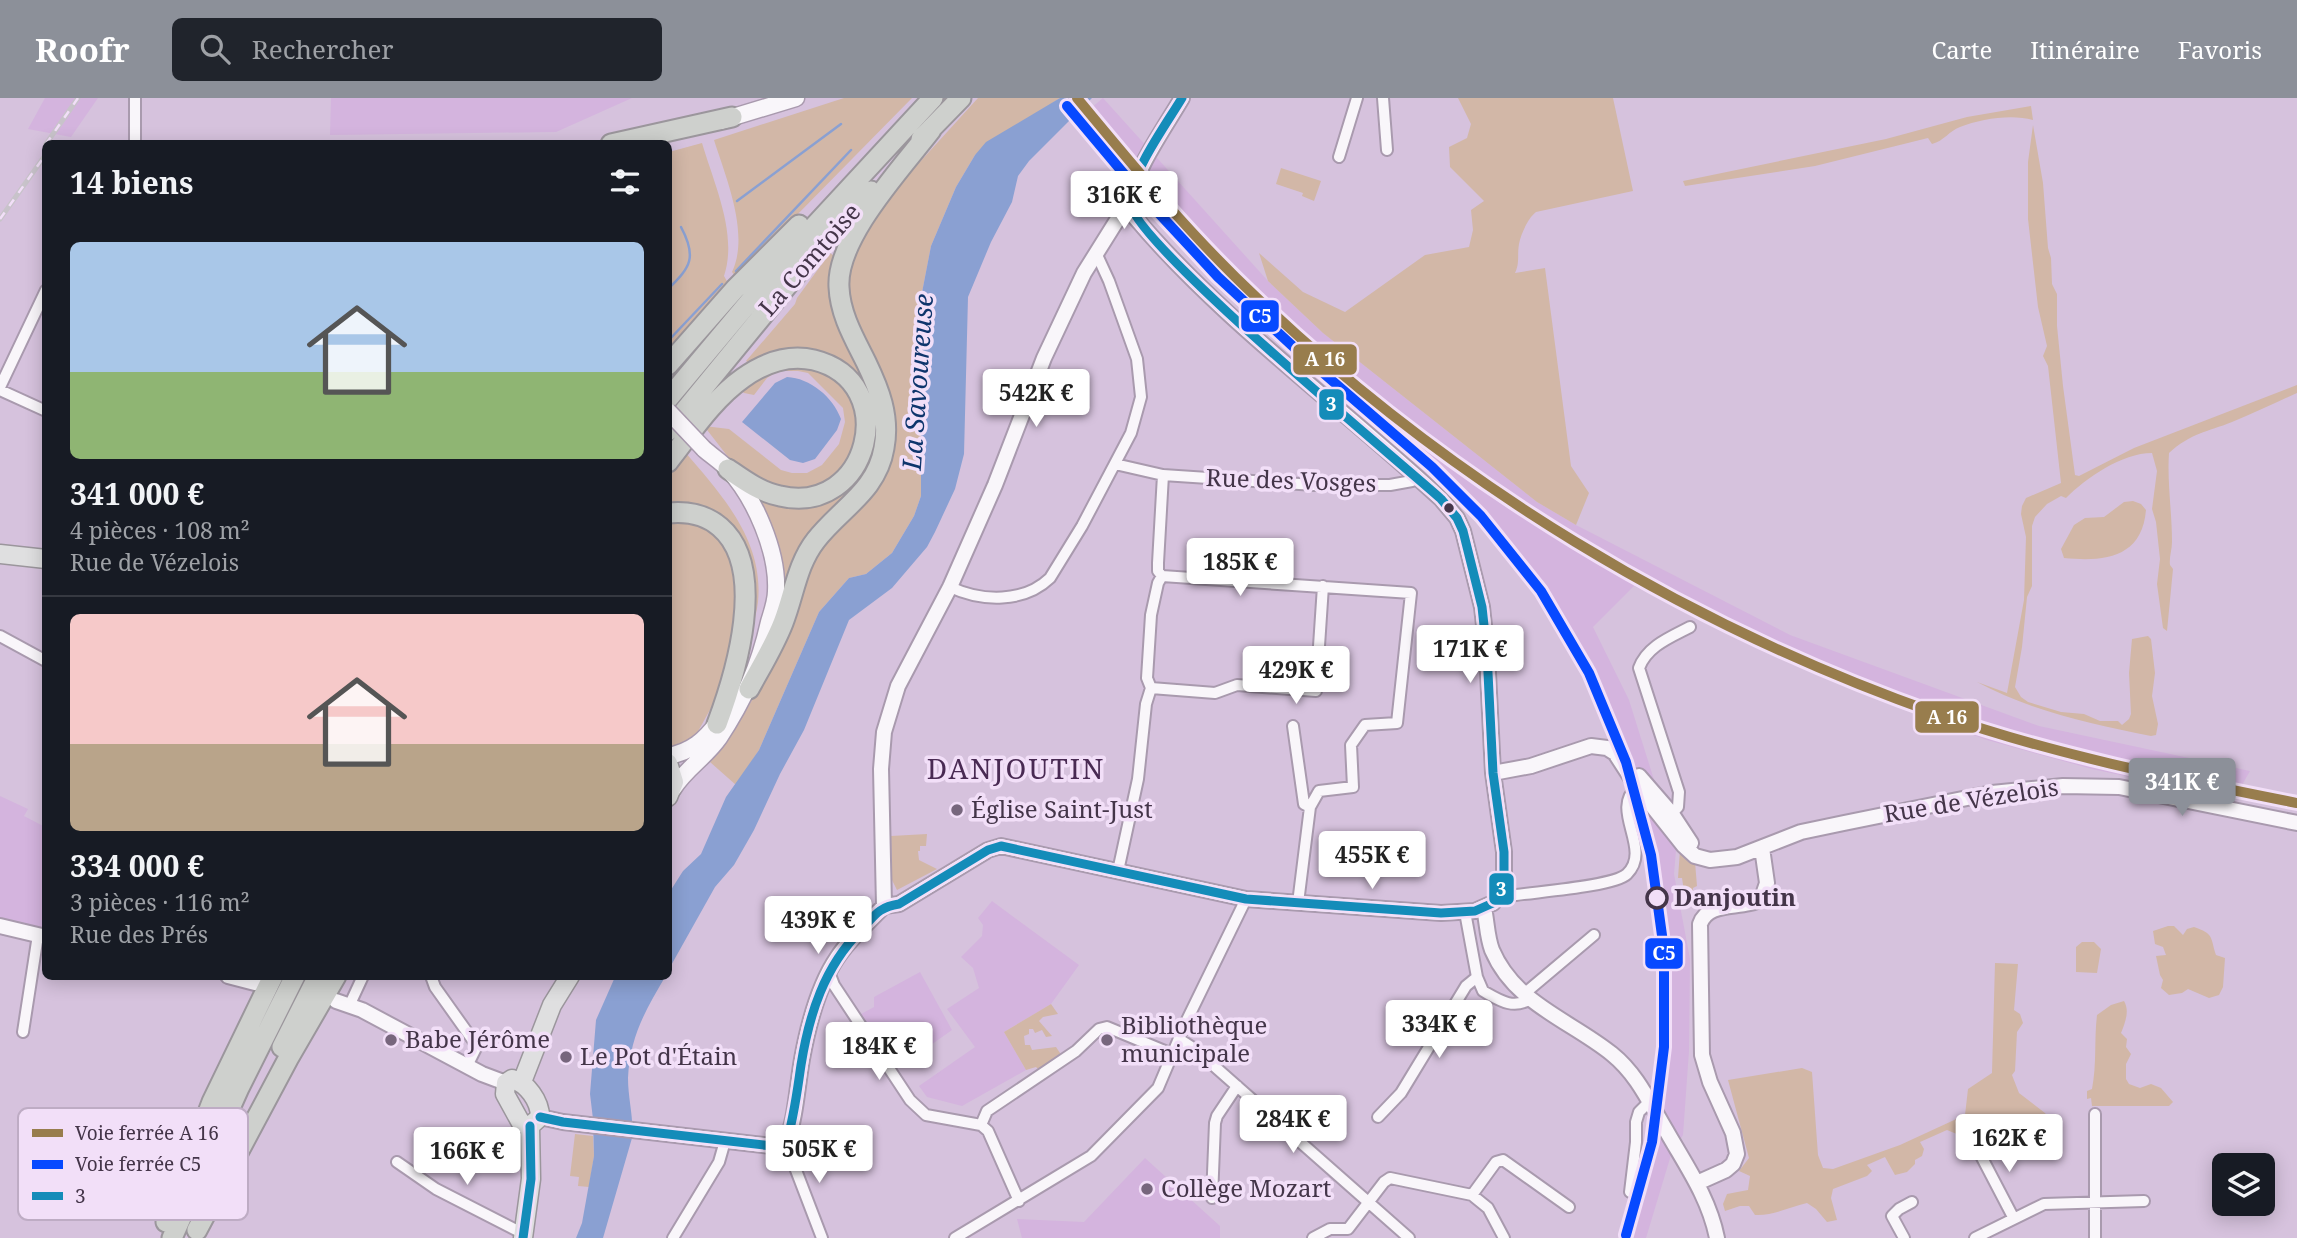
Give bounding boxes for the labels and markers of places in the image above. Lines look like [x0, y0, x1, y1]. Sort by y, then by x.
pin: 316K € [1067, 172, 1181, 231]
pin: 542K € [979, 370, 1093, 429]
unlabelled marker [1442, 501, 1456, 515]
pin: 185K € [1183, 538, 1297, 598]
pin: 171K € [1413, 626, 1527, 685]
pin: 429K € [1239, 646, 1353, 706]
pin: 341K € [2125, 758, 2239, 818]
place label: Église Saint-Just [971, 792, 1153, 825]
marker: Église Saint-Just [949, 802, 965, 818]
pin: 455K € [1315, 832, 1429, 891]
place label: Danjoutin [1674, 880, 1796, 913]
marker: Danjoutin [1646, 887, 1668, 909]
pin: 439K € [761, 896, 875, 956]
pin: 334K € [1382, 1000, 1496, 1060]
place label: Bibliothèque municipale [1121, 1008, 1267, 1069]
place label: Babe Jérôme [405, 1022, 550, 1055]
pin: 184K € [822, 1023, 936, 1082]
marker: Babe Jérôme [383, 1032, 399, 1048]
marker: Bibliothèque municipale [1099, 1032, 1115, 1048]
place label: Le Pot d'Étain [580, 1039, 737, 1072]
marker: Le Pot d'Étain [558, 1049, 574, 1065]
pin: 284K € [1236, 1096, 1350, 1155]
pin: 162K € [1952, 1114, 2066, 1174]
pin: 505K € [762, 1126, 876, 1185]
pin: 166K € [410, 1128, 524, 1187]
place label: Collège Mozart [1161, 1171, 1331, 1204]
marker: Collège Mozart [1139, 1181, 1155, 1197]

